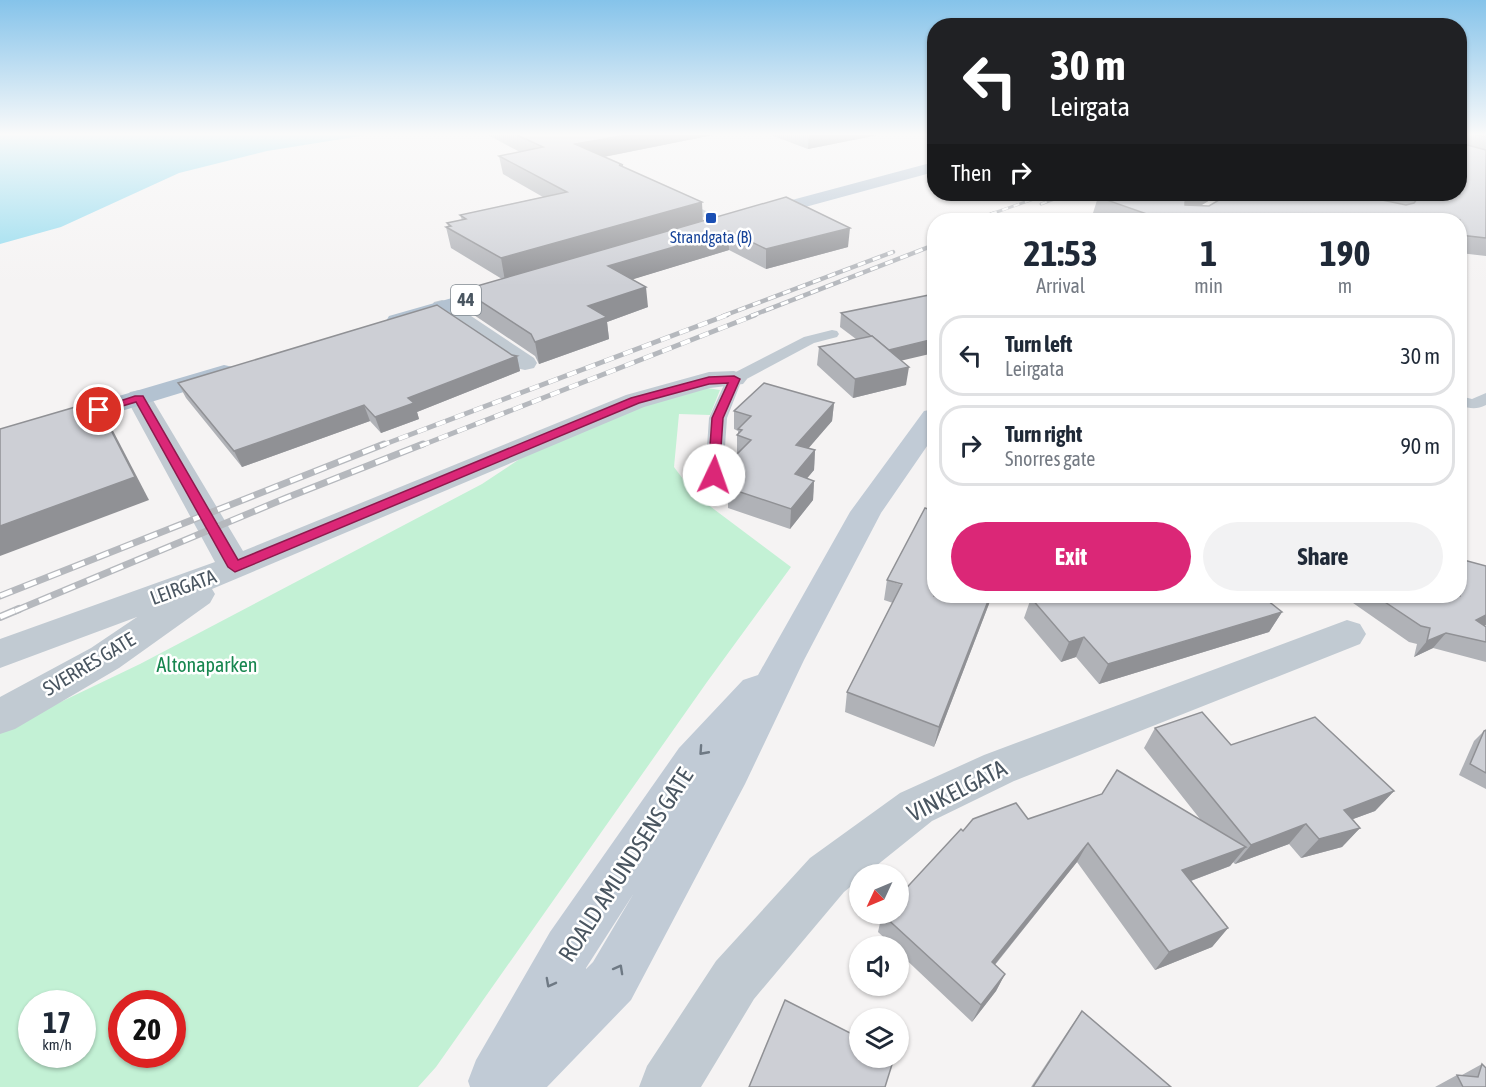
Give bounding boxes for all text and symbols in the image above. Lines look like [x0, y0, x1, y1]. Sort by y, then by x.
text: 30 m [1050, 41, 1125, 89]
icon: left [951, 42, 1029, 120]
text: Leirgata [1050, 91, 1130, 122]
icon: right [1004, 156, 1037, 189]
text: Then [951, 160, 992, 186]
marker: Strandgata (B) [704, 211, 718, 225]
place label: Strandgata (B) [670, 228, 752, 247]
text: 21:53 [1024, 232, 1098, 274]
text: 1 [1200, 232, 1217, 274]
text: 190 [1320, 232, 1370, 274]
text: Arrival [1036, 274, 1085, 297]
text: min [1194, 274, 1223, 297]
text: m [1338, 274, 1352, 297]
road number: 44 [451, 285, 481, 315]
text: Turn left [1005, 331, 1072, 357]
icon: left [954, 339, 987, 372]
text: 30 m [1400, 343, 1440, 369]
text: Leirgata [1005, 357, 1064, 380]
pin [73, 384, 124, 435]
icon: arrive [82, 393, 115, 426]
text: Turn right [1005, 421, 1082, 447]
icon: right [954, 429, 987, 462]
text: 90 m [1400, 433, 1440, 459]
position arrow [682, 443, 746, 507]
text: Snorres gate [1005, 447, 1095, 470]
button: Exit [951, 522, 1191, 591]
button: Share [1203, 522, 1443, 591]
street label: LEIRGATA [147, 564, 219, 609]
street label: SVERRES GATE [39, 627, 139, 700]
park label: Altonaparken [157, 653, 257, 676]
one-way arrow [699, 744, 710, 754]
street label: VINKELGATA [903, 754, 1011, 827]
street label: ROALD AMUNDSENS GATE [553, 763, 698, 967]
north arrow [849, 864, 909, 924]
map controls [849, 864, 909, 1068]
button: sound [849, 936, 909, 996]
one-way arrow [612, 965, 623, 975]
one-way arrow [546, 977, 557, 988]
speed limit sign: 20 [108, 990, 186, 1068]
text: 17 [43, 1005, 71, 1039]
button: layers [849, 1008, 909, 1068]
text: km/h [42, 1036, 72, 1053]

